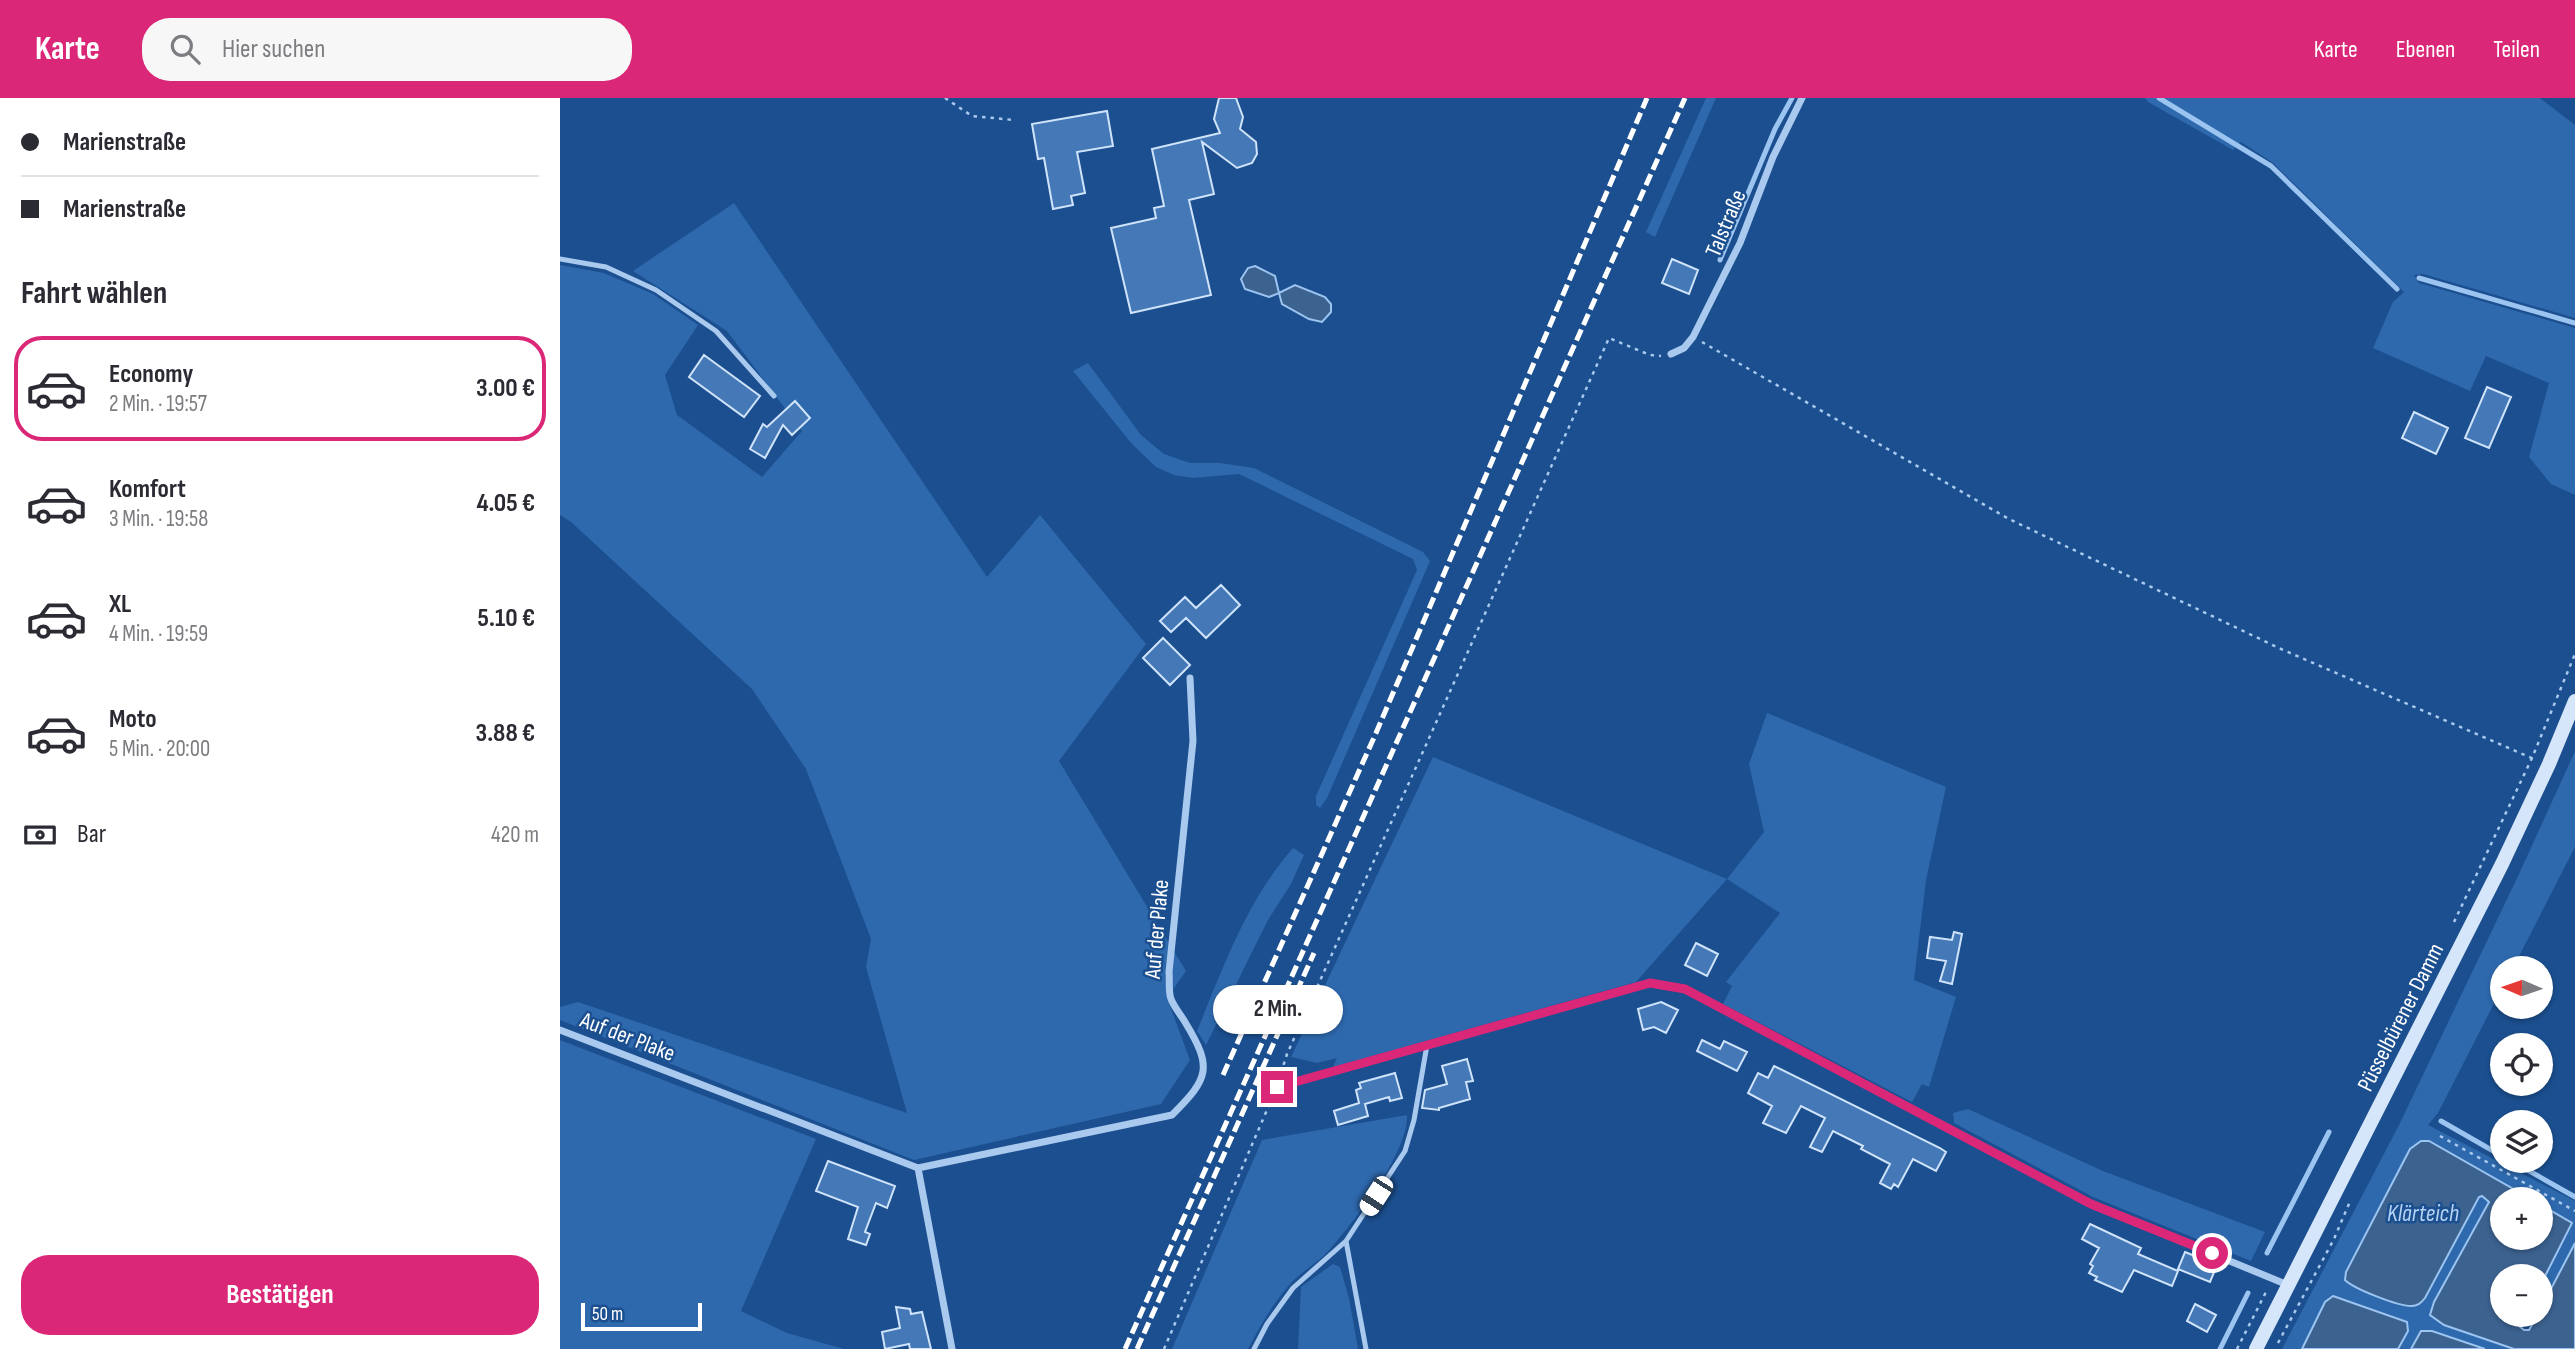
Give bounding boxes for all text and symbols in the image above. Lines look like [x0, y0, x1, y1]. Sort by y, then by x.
search box [142, 18, 632, 81]
text: Karte [35, 29, 100, 69]
icon: search [166, 30, 204, 68]
text: Hier suchen [222, 34, 325, 65]
text: Karte [2314, 35, 2358, 64]
text: Ebenen [2396, 35, 2455, 64]
text: Teilen [2493, 35, 2540, 64]
text: Marienstraße [63, 127, 186, 158]
street label: Talstraße [1699, 186, 1753, 261]
text: Marienstraße [63, 194, 186, 225]
text: Fahrt wählen [21, 274, 167, 313]
icon: car [25, 357, 88, 420]
text: Economy [109, 359, 193, 390]
text: 3.00 € [476, 373, 535, 404]
text: 2 Min. · 19:57 [109, 390, 207, 418]
icon: car [25, 472, 88, 535]
text: Komfort [109, 474, 186, 505]
text: 4.05 € [476, 488, 535, 519]
text: 3 Min. · 19:58 [109, 505, 208, 533]
icon: car [25, 587, 88, 650]
text: XL [109, 589, 131, 620]
text: 5.10 € [478, 603, 535, 634]
text: 4 Min. · 19:59 [109, 620, 208, 648]
icon: car [25, 702, 88, 765]
text: Moto [109, 704, 157, 735]
text: 3.88 € [476, 718, 535, 749]
text: 5 Min. · 20:00 [109, 735, 210, 763]
icon: cash [21, 816, 59, 854]
text: Bar [77, 819, 106, 850]
text: 420 m [491, 821, 539, 849]
street label: Auf der Plake [1139, 878, 1175, 981]
street label: Püsselbürener Damm [2351, 939, 2450, 1096]
north arrow [2490, 956, 2553, 1018]
map controls [2490, 956, 2553, 1327]
callout: 2 Min. [1212, 986, 1342, 1034]
text: 2 Min. [1254, 995, 1302, 1023]
street label: Auf der Plake [575, 1006, 679, 1068]
button: locate [2490, 1033, 2553, 1096]
route end [1261, 1071, 1293, 1103]
button: layers [2490, 1110, 2553, 1173]
car [1356, 1173, 1397, 1219]
button: + [2490, 1187, 2553, 1250]
water label: Klärteich [2387, 1199, 2459, 1228]
route start [2196, 1237, 2228, 1269]
button: Bestätigen [21, 1255, 539, 1335]
button: − [2490, 1264, 2553, 1327]
scale bar [581, 1300, 702, 1332]
text: 50 m [592, 1303, 623, 1326]

